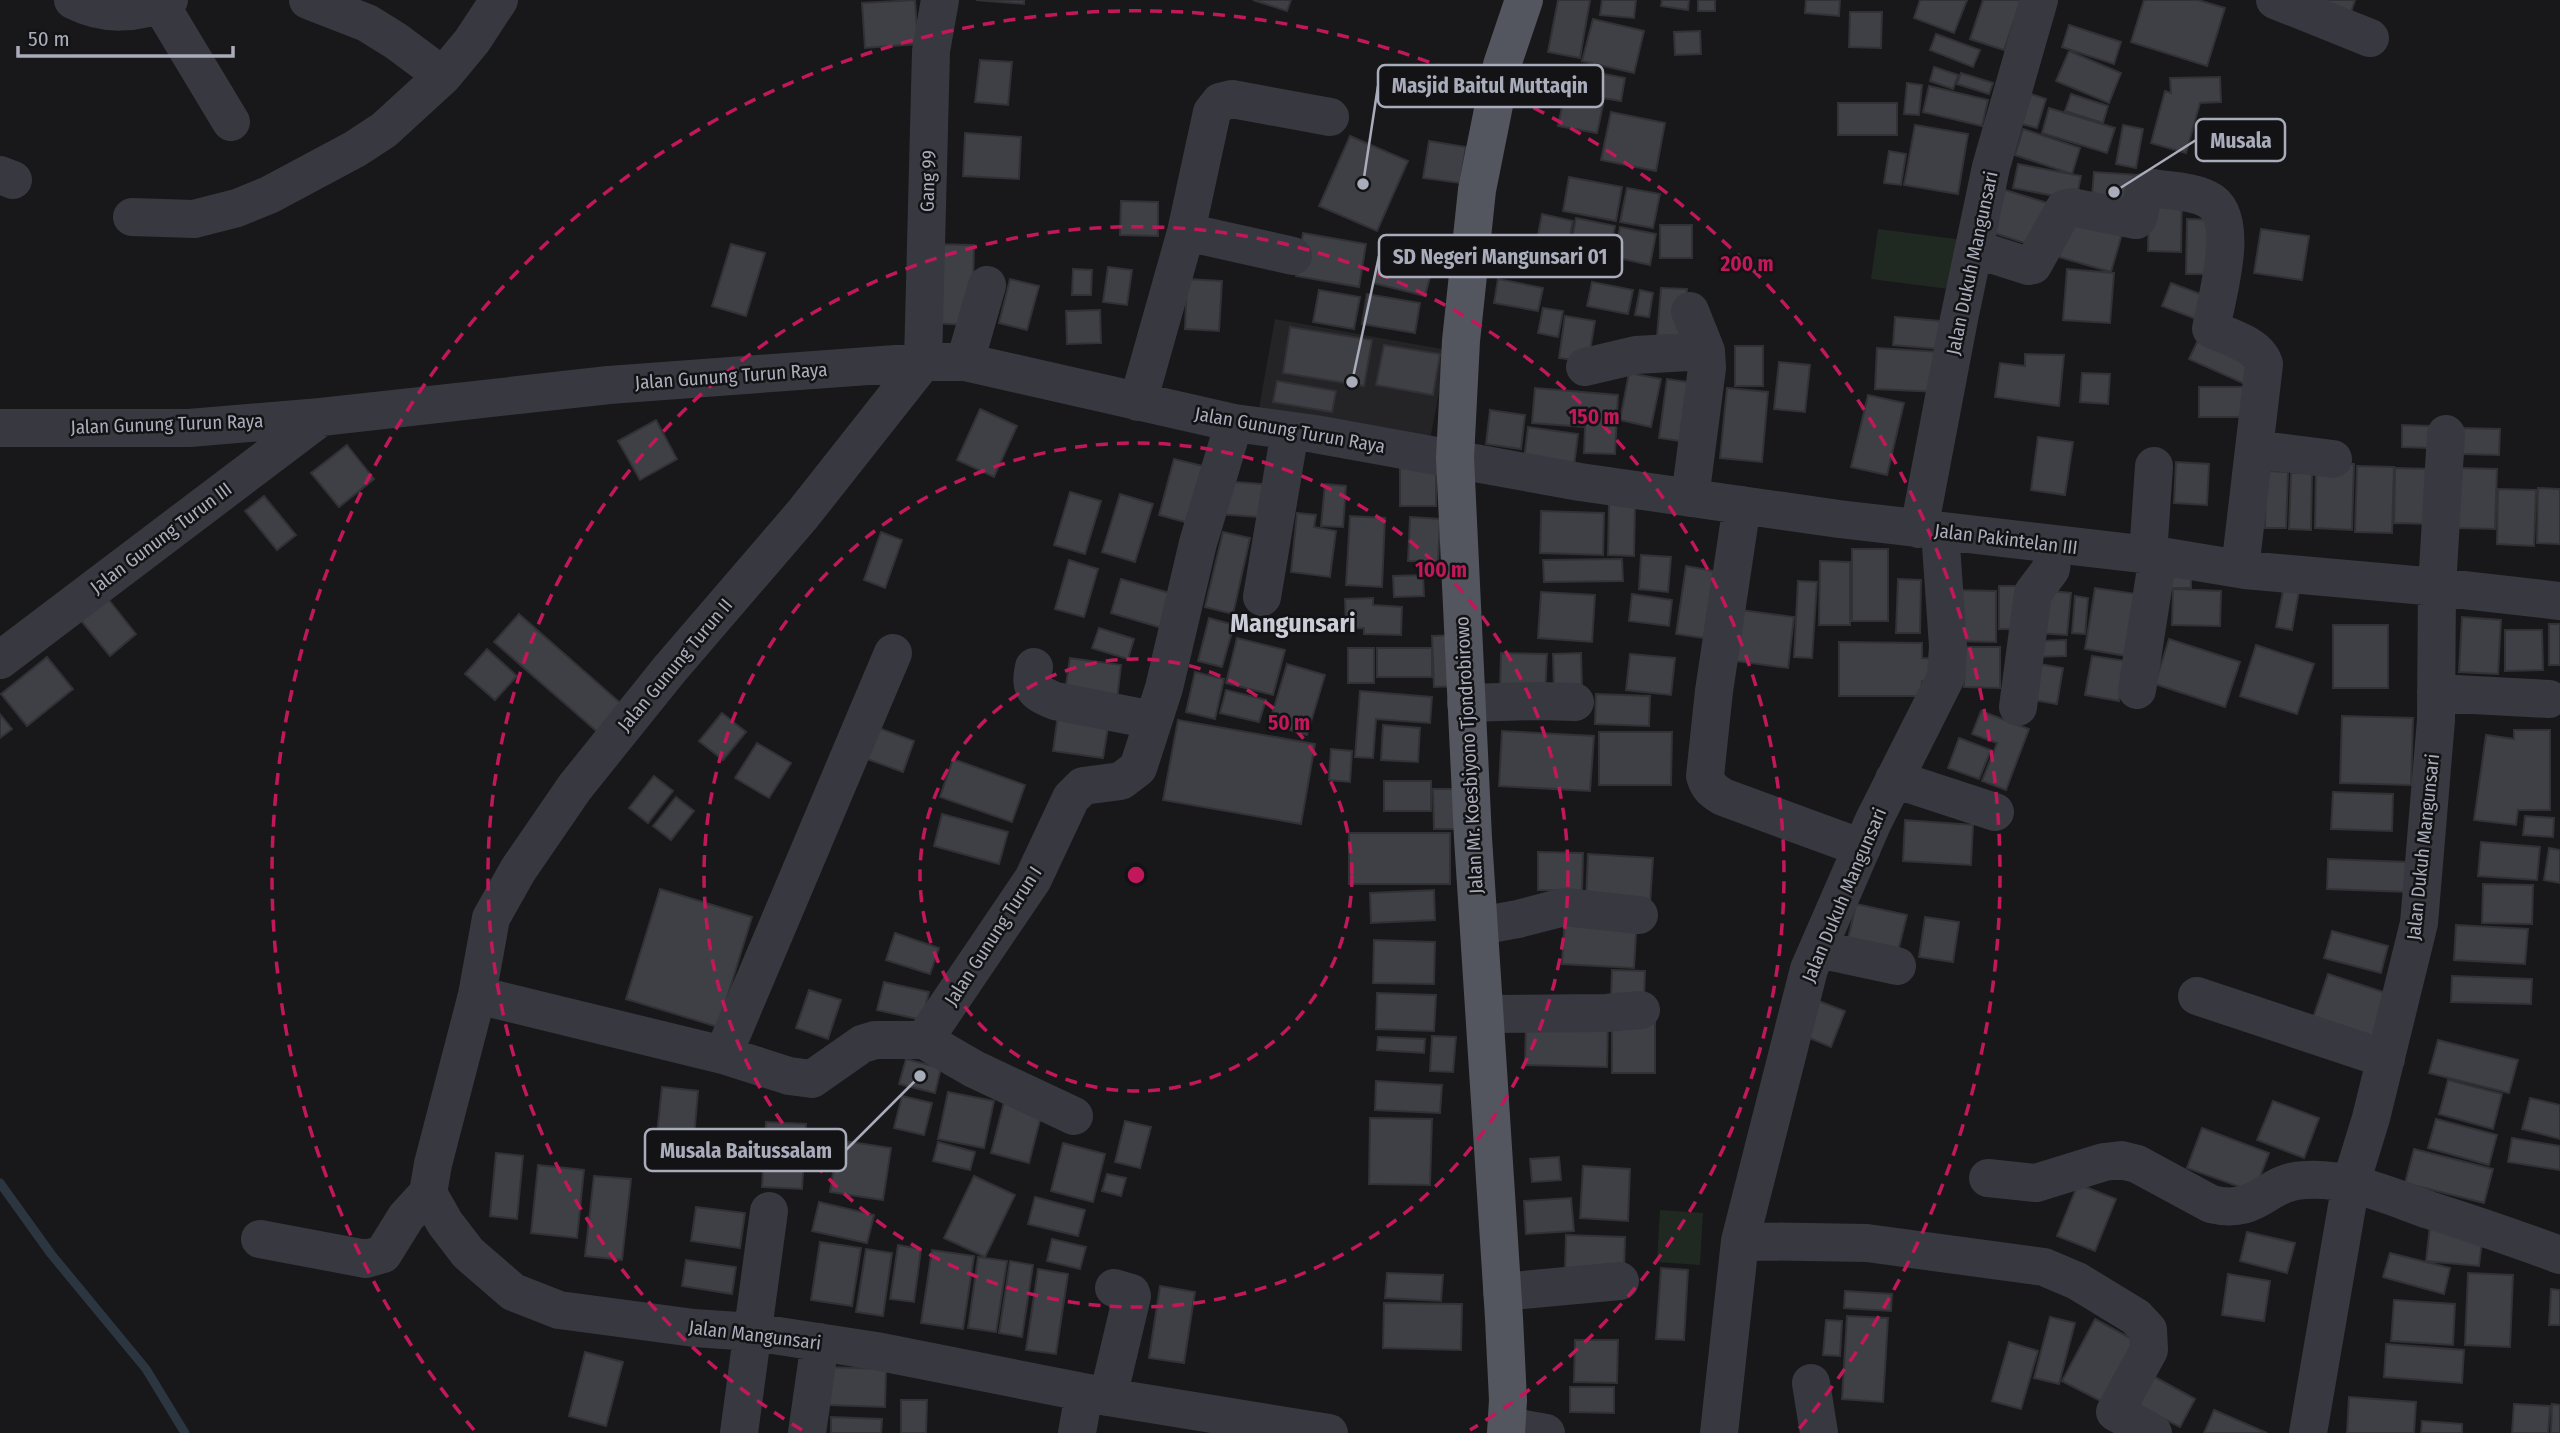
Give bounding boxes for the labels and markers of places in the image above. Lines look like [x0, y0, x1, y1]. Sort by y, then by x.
callout: Masjid Baitul Muttaqin [1378, 65, 1603, 107]
callout: Musala [2196, 119, 2285, 161]
callout: SD Negeri Mangunsari 01 [1379, 235, 1622, 277]
centre of rings [1124, 863, 1148, 887]
callout: Musala Baitussalam [645, 1129, 846, 1171]

